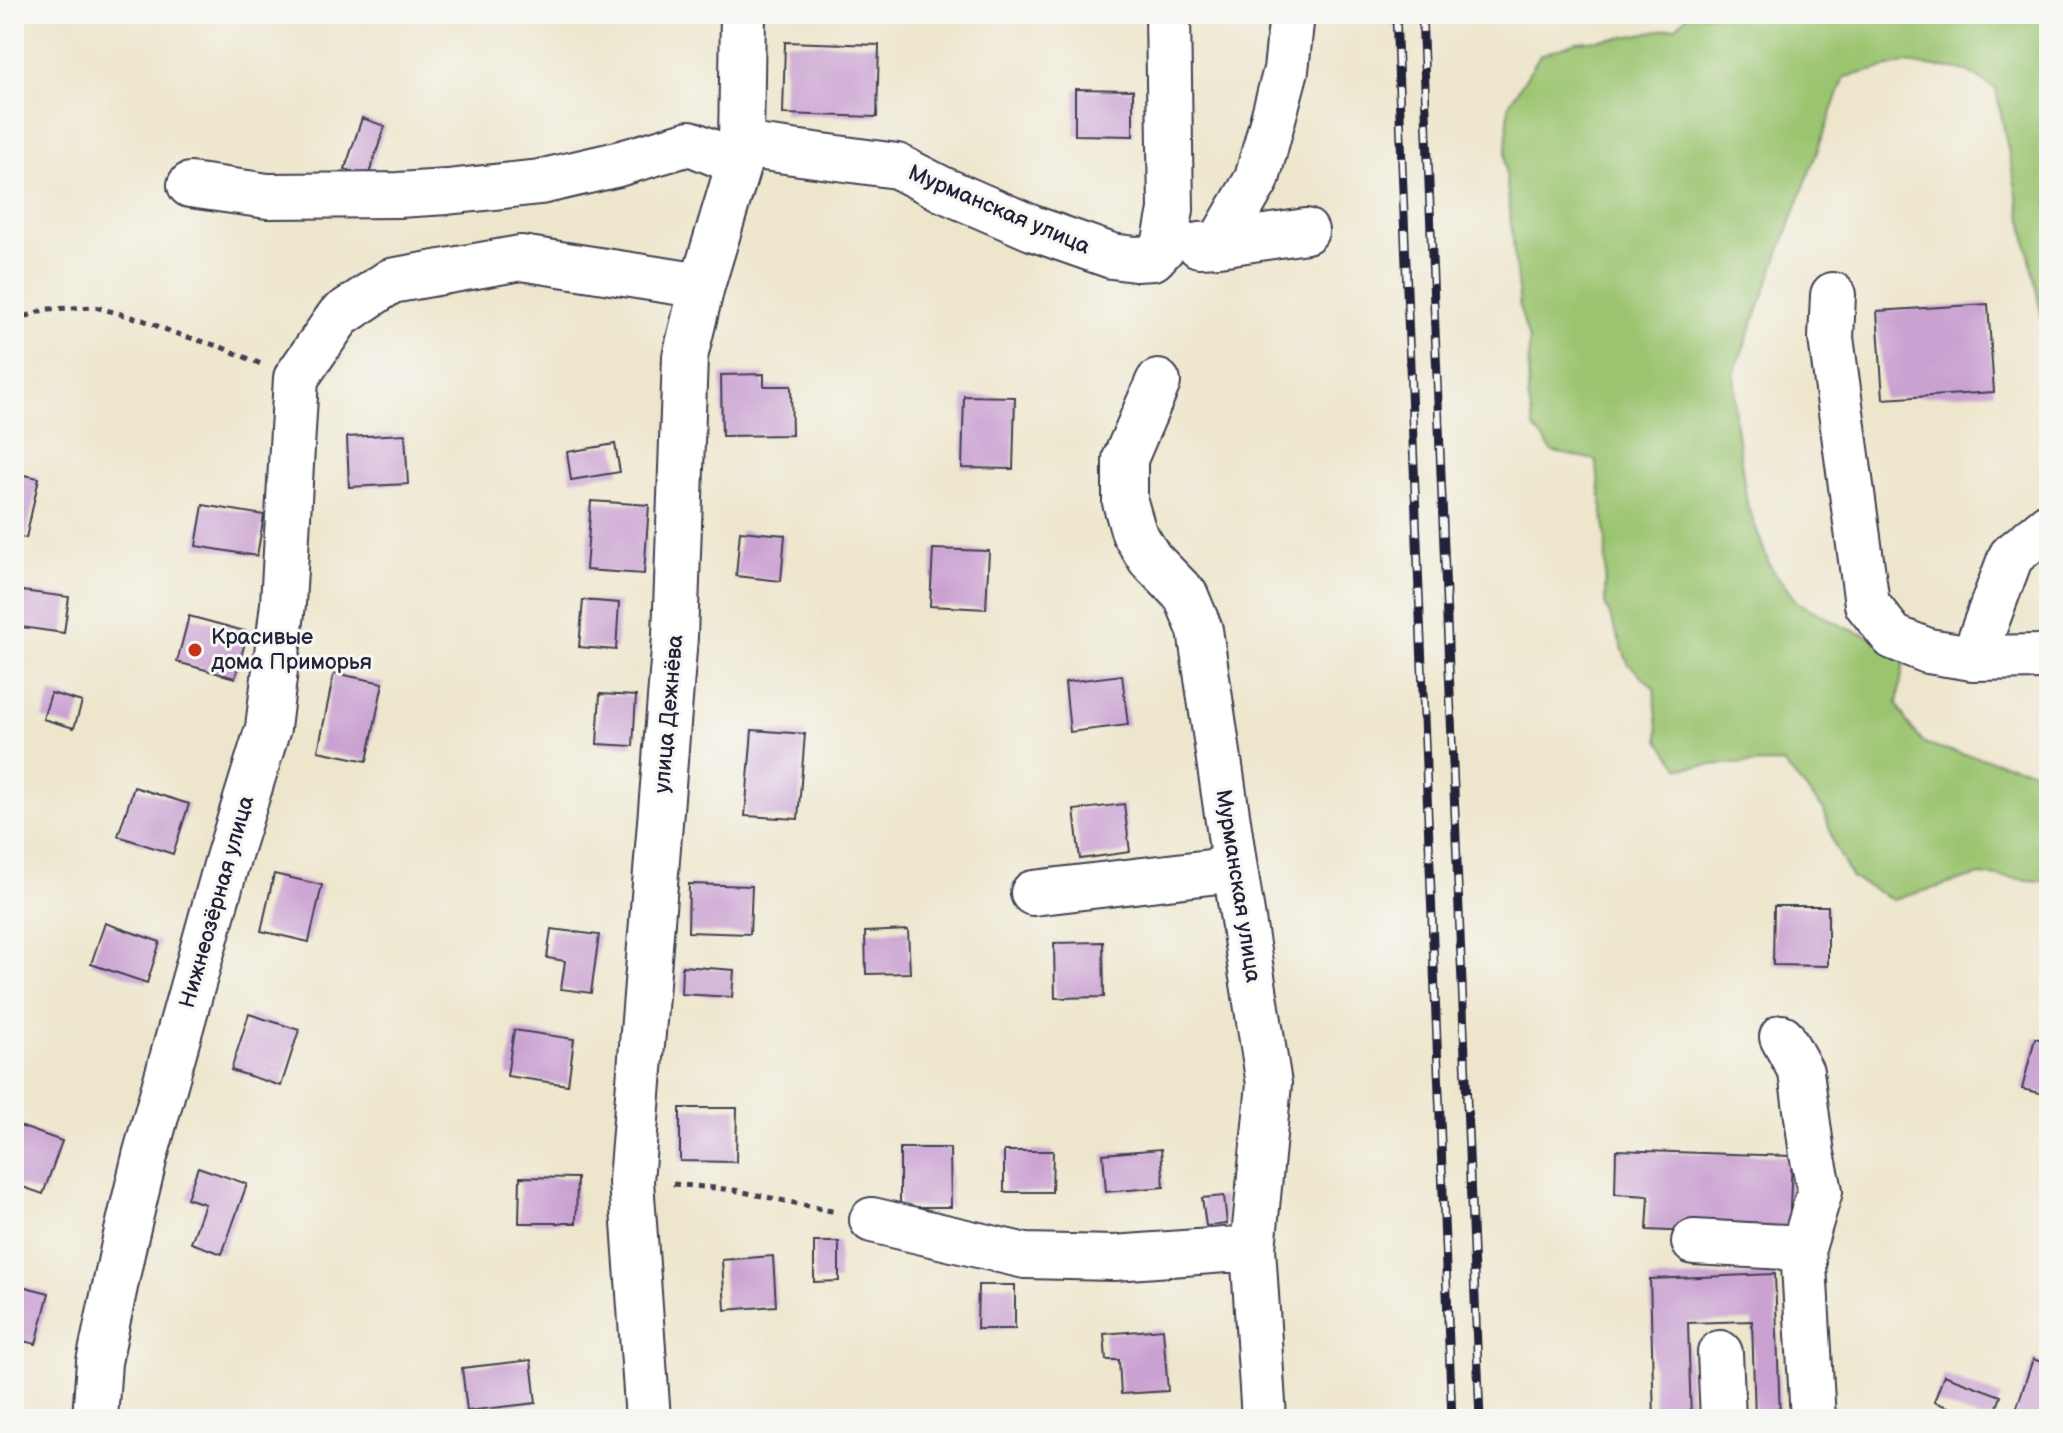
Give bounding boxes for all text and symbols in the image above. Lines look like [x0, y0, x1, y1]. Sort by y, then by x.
street label: Мурманская улица [904, 159, 1094, 261]
place label: Красивые дома Приморья [211, 624, 372, 676]
street label: улица Дежнёва [649, 634, 689, 794]
marker: Красивые дома Приморья [186, 641, 204, 659]
street label: Мурманская улица [1209, 788, 1267, 984]
street label: Нижнеозёрная улица [174, 793, 260, 1011]

